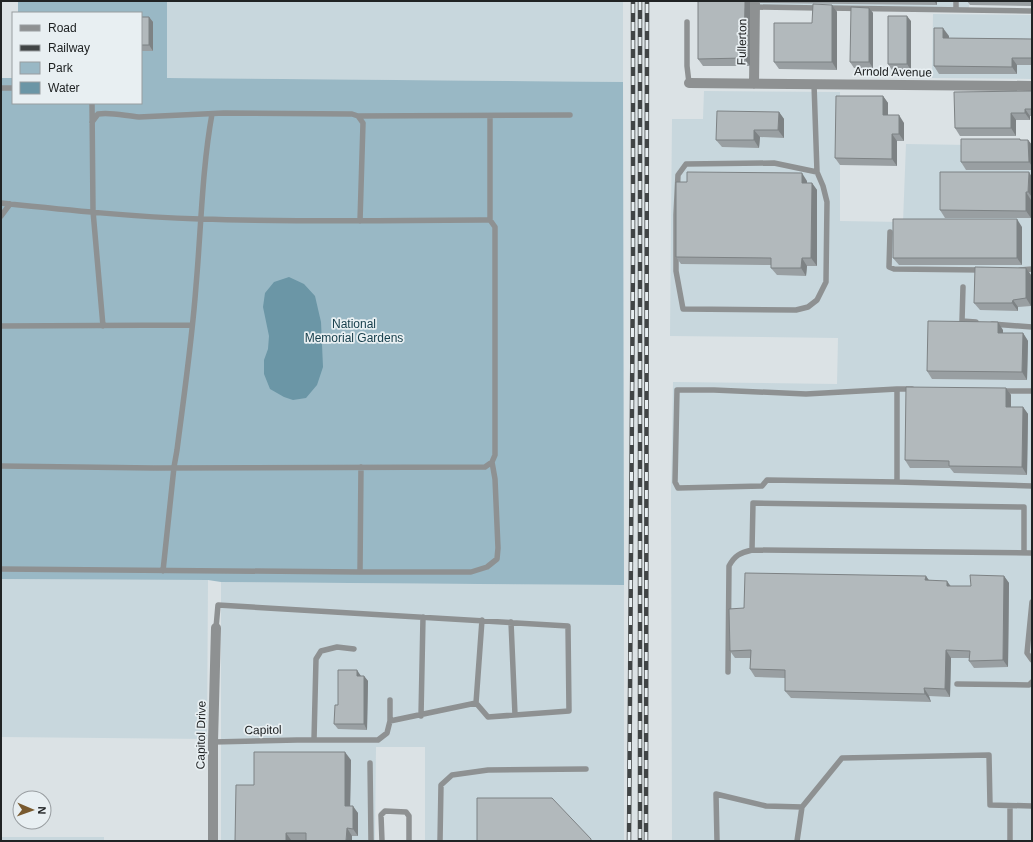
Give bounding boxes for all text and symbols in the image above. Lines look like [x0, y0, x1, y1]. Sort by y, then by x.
legend [12, 12, 142, 104]
street label: Fullerton [735, 19, 749, 65]
text: Road [48, 21, 77, 35]
text: Railway [48, 41, 90, 55]
text: Park [48, 61, 74, 75]
street label: Arnold Avenue [854, 64, 932, 80]
text: Water [48, 81, 80, 95]
park label: National Memorial Gardens [305, 317, 403, 345]
street label: Capitol Drive [193, 700, 209, 769]
street label: Capitol [244, 723, 282, 737]
north arrow [12, 790, 52, 830]
text: N [36, 806, 48, 815]

